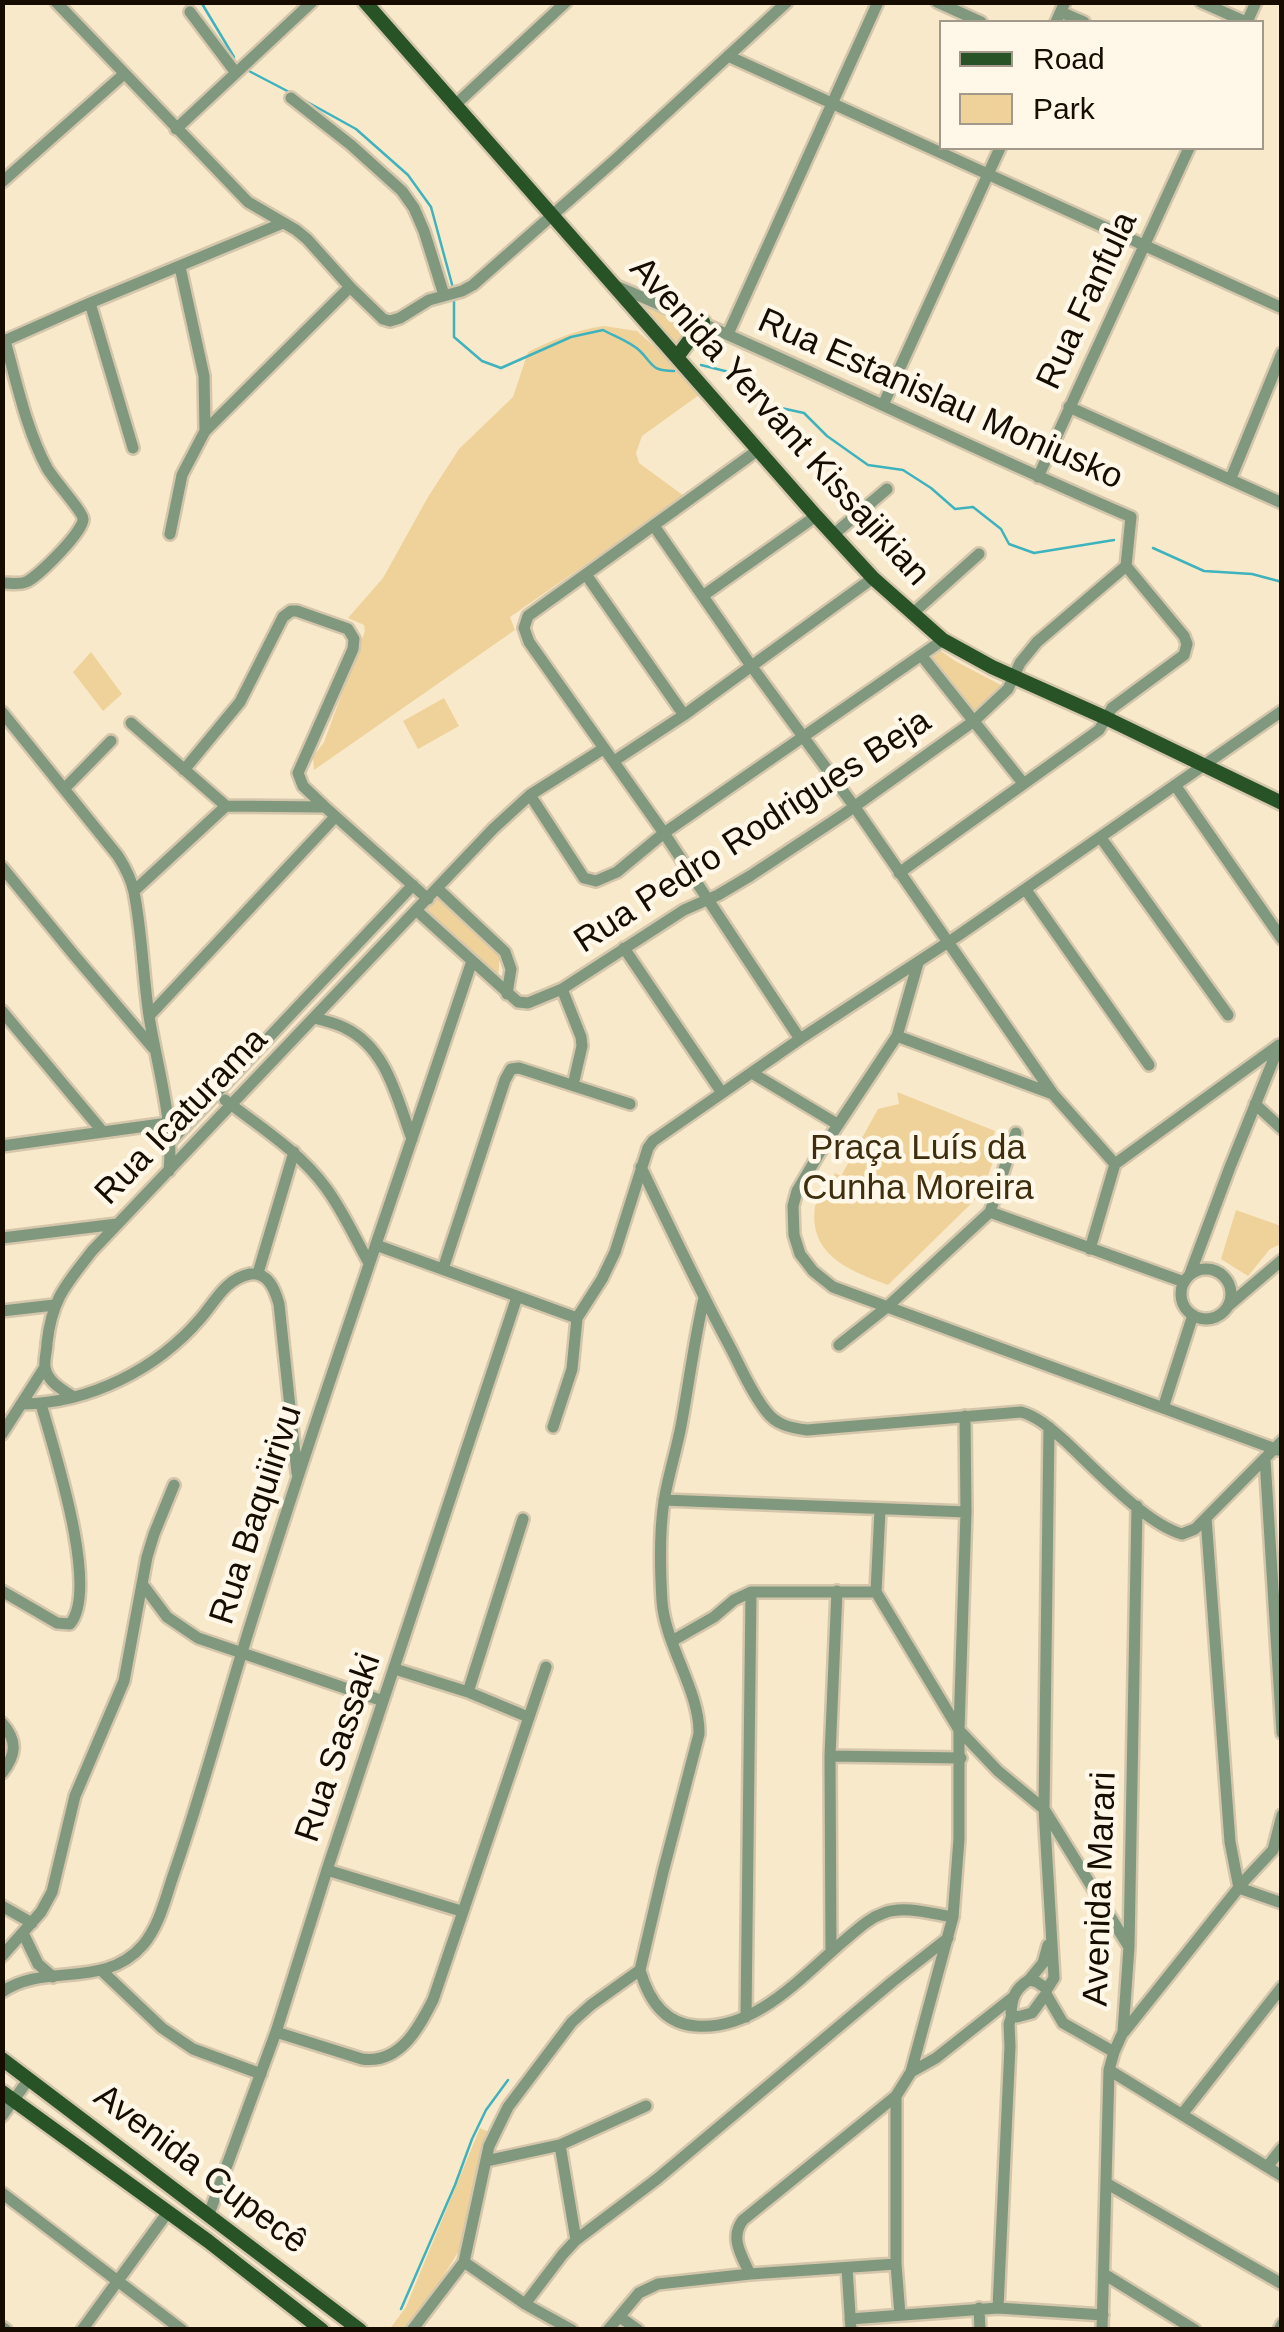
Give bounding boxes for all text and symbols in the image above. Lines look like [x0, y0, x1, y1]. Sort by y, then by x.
legend [939, 20, 1264, 150]
text: Road [1033, 42, 1105, 75]
text: Park [1033, 92, 1095, 125]
street label: Rua Fanfula [1029, 206, 1147, 396]
street label: Avenida Yervant Kissajikian [620, 249, 938, 595]
street label: Rua Estanislau Moniusko [751, 300, 1129, 500]
street label: Rua Pedro Rodrigues Beja [567, 701, 939, 963]
street label: Rua Icaturama [87, 1020, 277, 1214]
park label: Praça Luís da Cunha Moreira [802, 1128, 1034, 1210]
street label: Rua Baquiirivu [202, 1400, 312, 1630]
street label: Rua Sassaki [287, 1648, 391, 1848]
street label: Avenida Marari [1076, 1771, 1126, 2007]
street label: Avenida Cupecê [85, 2076, 315, 2264]

